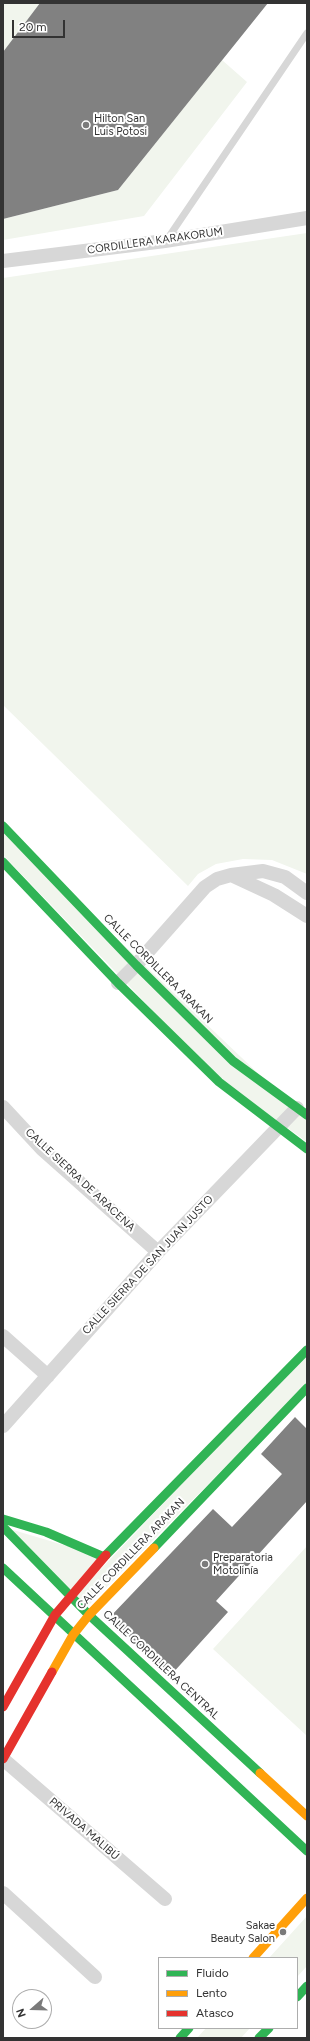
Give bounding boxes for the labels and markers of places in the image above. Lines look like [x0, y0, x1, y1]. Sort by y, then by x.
place label: Hilton San Luis Potosi [94, 112, 147, 138]
marker: Hilton San Luis Potosi [81, 120, 91, 130]
place label: Preparatoria Motolinía [213, 1551, 273, 1577]
marker: Preparatoria Motolinía [200, 1559, 210, 1569]
place label: Sakae Beauty Salon [211, 1919, 275, 1945]
marker: Sakae Beauty Salon [278, 1927, 288, 1937]

